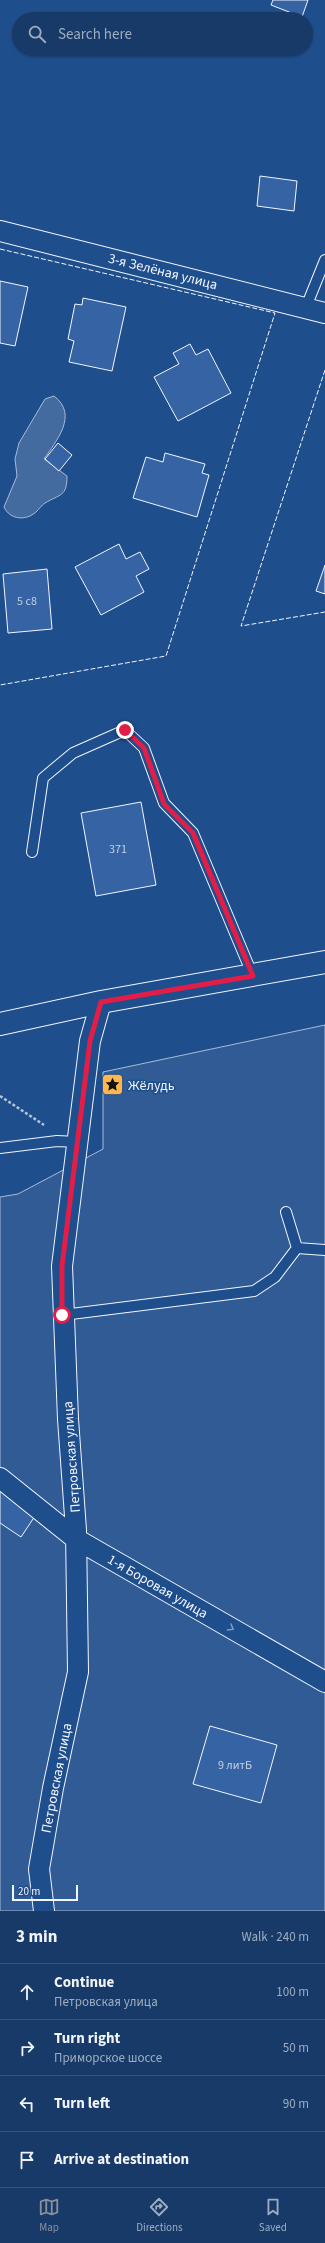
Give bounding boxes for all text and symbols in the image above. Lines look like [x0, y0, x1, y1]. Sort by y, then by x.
search box [12, 12, 313, 56]
icon: search [26, 23, 48, 45]
text: Search here [58, 24, 132, 45]
street label: 3-я Зелёная улица [106, 249, 219, 295]
house number: 5 с8 [17, 593, 37, 610]
route end [116, 721, 134, 739]
house number: 371 [109, 841, 127, 858]
place icon: Жёлудь [100, 1072, 126, 1098]
place label: Жёлудь [128, 1076, 175, 1096]
route start [53, 1306, 71, 1324]
street label: Петровская улица [58, 1401, 86, 1513]
street label: 1-я Боровая улица [104, 1550, 211, 1624]
one-way arrow [227, 1623, 234, 1630]
street label: Петровская улица [37, 1721, 77, 1835]
house number: 9 литБ [218, 1757, 252, 1774]
scale bar [12, 1883, 78, 1902]
text: 20 m [18, 1884, 40, 1899]
text: 3 min [16, 1925, 57, 1949]
text: Walk · 240 m [241, 1928, 309, 1946]
text: Continue [54, 1972, 114, 1993]
icon: ahead [16, 1981, 38, 2003]
text: 100 m [276, 1983, 309, 2001]
text: Петровская улица [54, 1993, 158, 2011]
text: Turn right [54, 2028, 120, 2049]
icon: right [16, 2037, 38, 2059]
text: 50 m [283, 2039, 309, 2057]
text: Приморское шоссе [54, 2049, 162, 2067]
icon: left [16, 2093, 38, 2115]
text: Turn left [54, 2093, 110, 2114]
text: 90 m [283, 2095, 309, 2113]
icon: arrive [16, 2149, 38, 2171]
text: Arrive at destination [54, 2149, 189, 2170]
tab: Map [38, 2196, 60, 2235]
tab: Directions [136, 2196, 183, 2235]
tab: Saved [259, 2196, 287, 2235]

